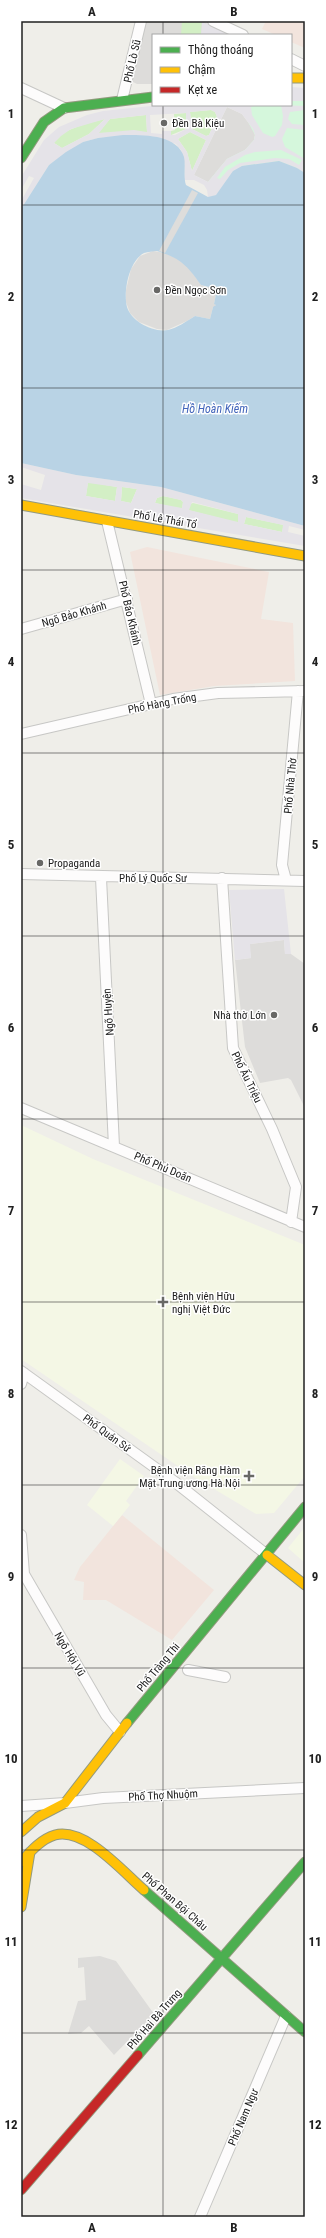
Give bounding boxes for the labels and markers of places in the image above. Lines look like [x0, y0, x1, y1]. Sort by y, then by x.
place label: Đền Bà Kiệu [172, 117, 224, 130]
marker: Đền Bà Kiệu [159, 118, 169, 128]
place label: Đền Ngọc Sơn [165, 284, 226, 297]
marker: Đền Ngọc Sơn [152, 285, 162, 295]
place label: Propaganda [48, 857, 100, 870]
marker: Propaganda [35, 858, 45, 868]
place label: Nhà thờ Lớn [213, 1009, 266, 1022]
marker: Nhà thờ Lớn [269, 1010, 279, 1020]
place label: Bệnh viện Hữu nghị Việt Đức [172, 1290, 235, 1316]
marker: Bệnh viện Hữu nghị Việt Đức [157, 1296, 169, 1308]
place label: Bệnh viện Răng Hàm Mặt Trung ương Hà Nội [139, 1464, 240, 1490]
marker: Bệnh viện Răng Hàm Mặt Trung ương Hà Nội [243, 1470, 255, 1482]

